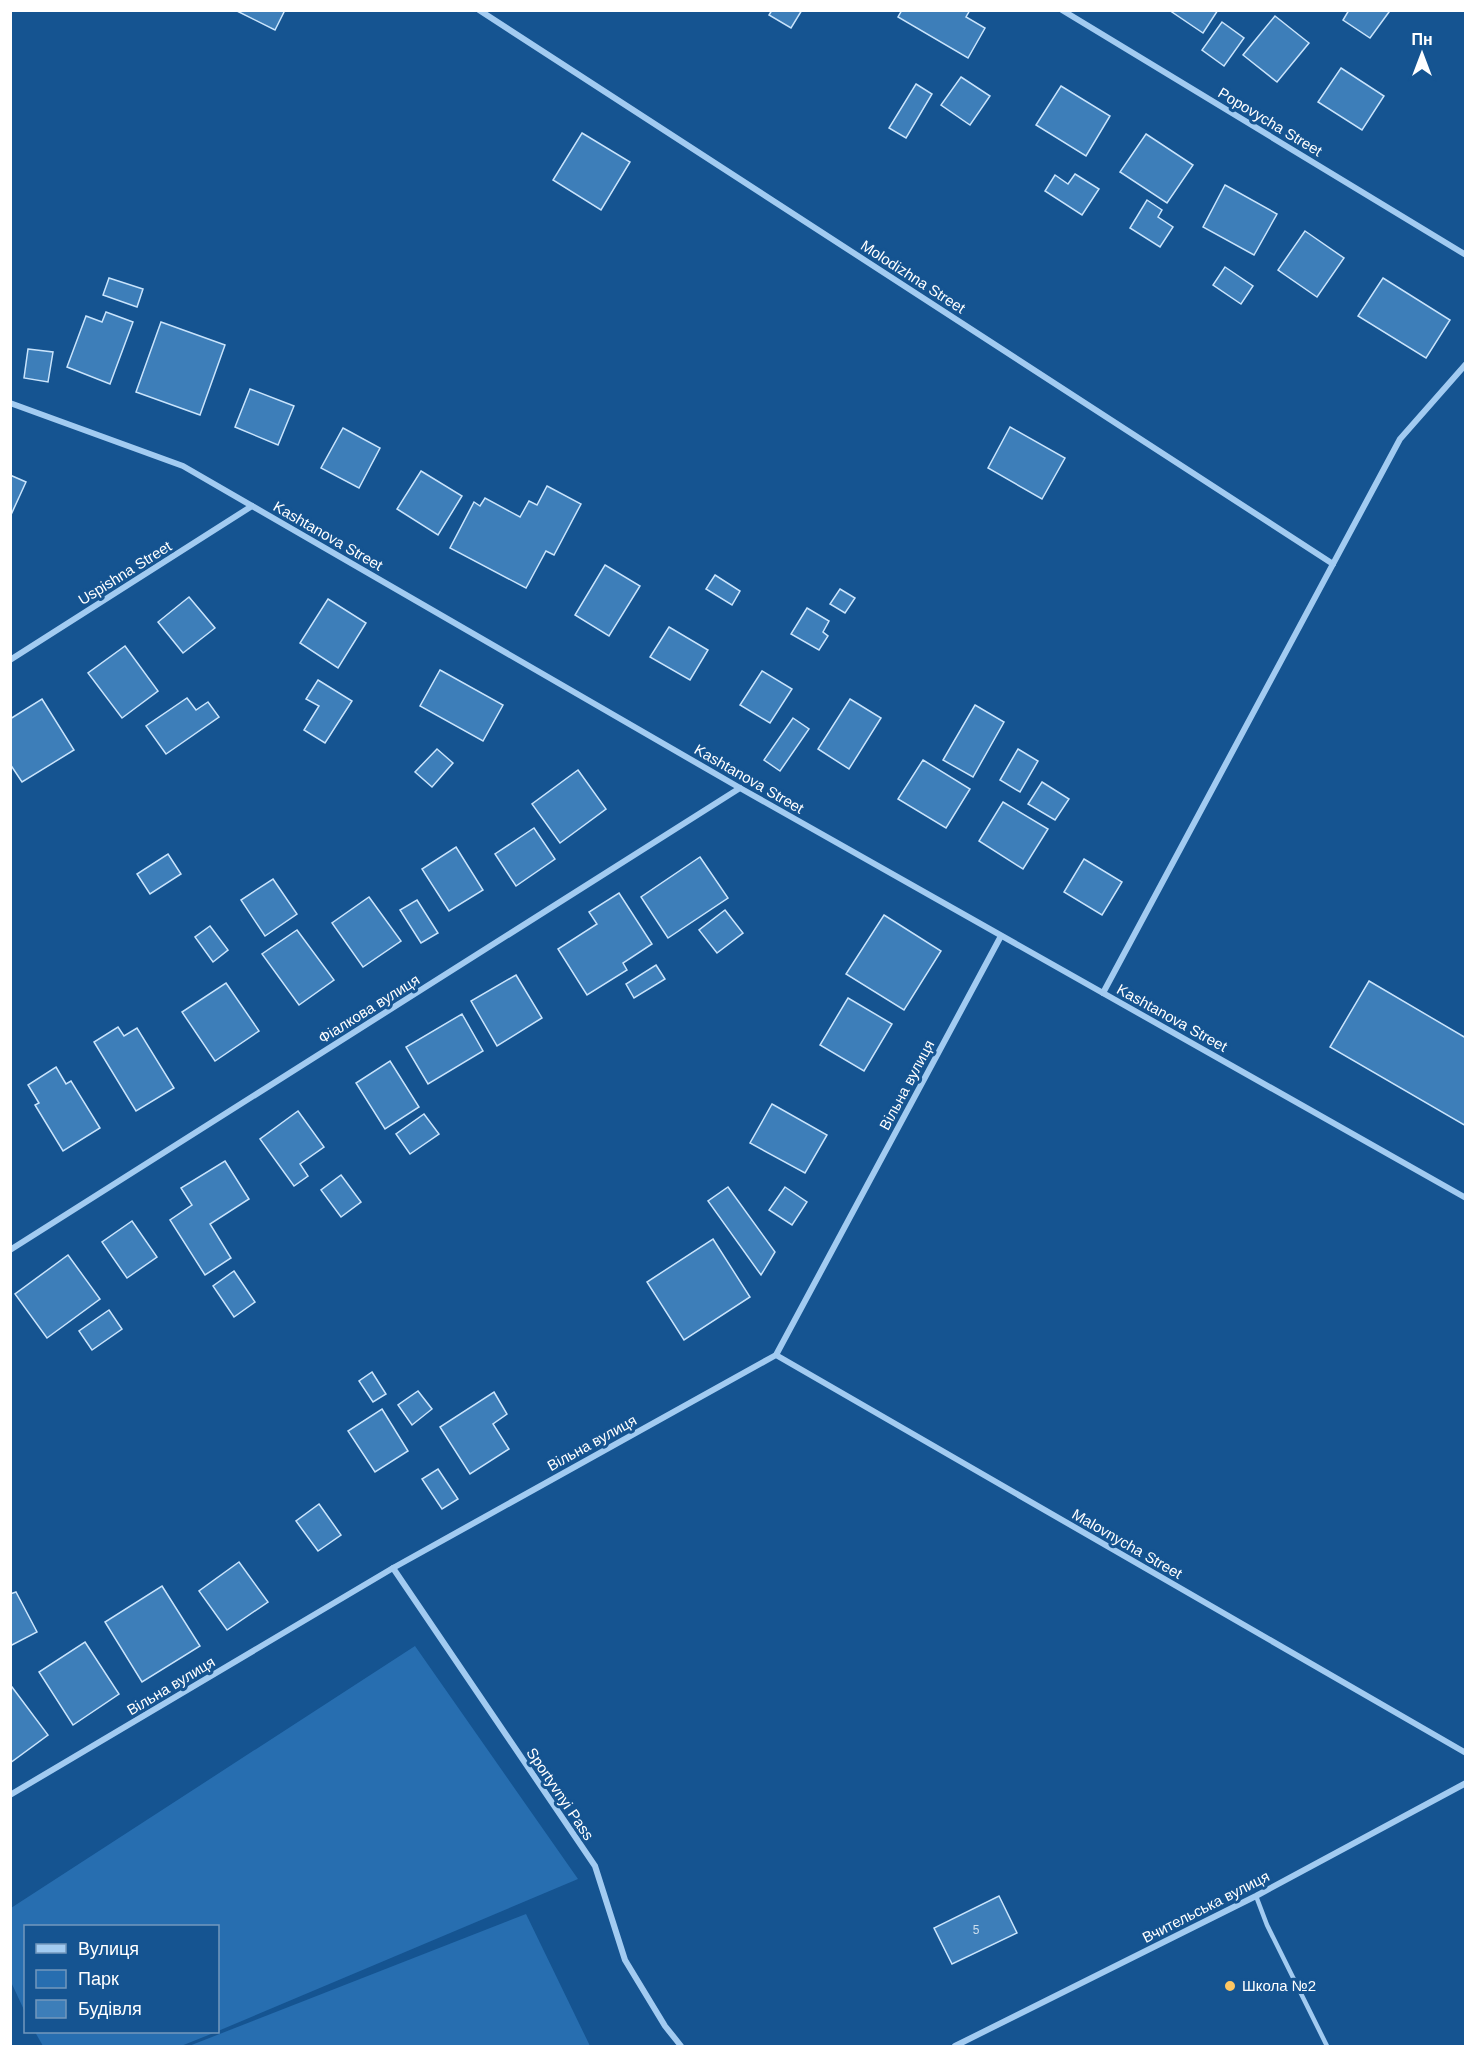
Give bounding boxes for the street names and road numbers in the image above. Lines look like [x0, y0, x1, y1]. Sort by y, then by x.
street label: Popovycha Street [1215, 84, 1326, 160]
street label: Molodizhna Street [858, 237, 969, 317]
street label: Kashtanova Street [271, 497, 387, 574]
street label: Uspishna Street [75, 537, 175, 608]
street label: Kashtanova Street [692, 740, 808, 817]
street label: Фіалкова вулиця [315, 971, 422, 1046]
street label: Kashtanova Street [1114, 980, 1231, 1055]
street label: Вільна вулиця [876, 1037, 937, 1133]
street label: Вільна вулиця [544, 1411, 639, 1474]
street label: Malovnycha Street [1069, 1505, 1186, 1582]
street label: Вільна вулиця [124, 1653, 218, 1718]
street label: Sportyvnyi Pass [523, 1744, 598, 1843]
street label: Вчительська вулиця [1139, 1867, 1272, 1946]

